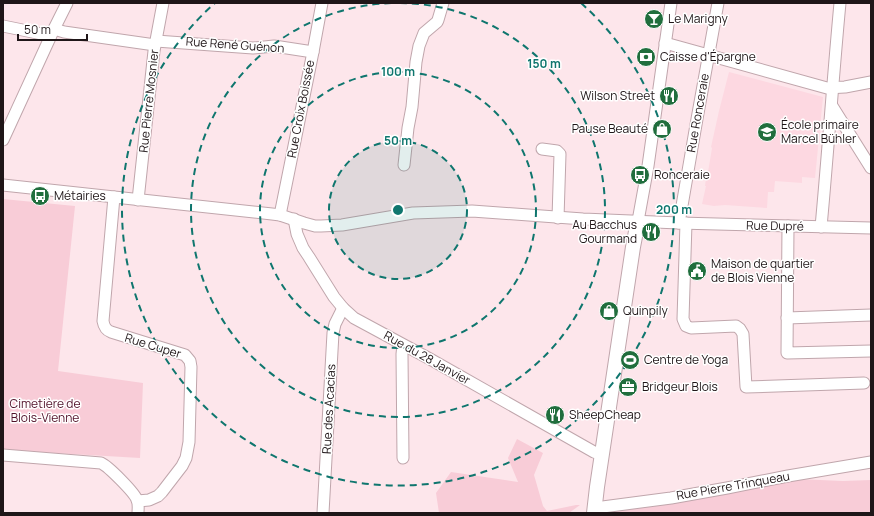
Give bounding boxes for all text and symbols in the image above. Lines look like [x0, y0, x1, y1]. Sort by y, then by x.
bar icon: Le Marigny [643, 8, 665, 30]
place label: Le Marigny [668, 10, 728, 27]
scale bar [18, 16, 87, 42]
text: 50 m [24, 21, 51, 38]
street label: Rue René Guénon [185, 33, 285, 56]
bank icon: Caisse d'Épargne [635, 46, 657, 68]
street label: Rue Pierre Mosnier [135, 48, 162, 153]
place label: Caisse d'Épargne [660, 48, 756, 65]
text: 150 m [527, 55, 561, 72]
street label: Rue Croix Boissée [283, 58, 318, 159]
text: 100 m [381, 63, 415, 80]
street label: Rue Ronceraie [682, 72, 713, 154]
restaurant icon: Wilson Street [658, 85, 680, 107]
place label: Wilson Street [580, 87, 655, 104]
place label: École primaire Marcel Bühler [781, 116, 859, 147]
shop icon: Pause Beauté [651, 118, 673, 140]
place label: Pause Beauté [572, 120, 648, 137]
school or university icon: École primaire Marcel Bühler [756, 121, 778, 143]
text: 50 m [384, 132, 412, 149]
bus stop icon: Ronceraie [629, 164, 651, 186]
place label: Ronceraie [654, 166, 710, 183]
bus stop icon: Métairies [29, 185, 51, 207]
place label: Métairies [54, 187, 106, 204]
text: 200 m [656, 201, 692, 218]
centre of rings [391, 203, 405, 217]
place label: Au Bacchus Gourmand [572, 216, 637, 247]
street label: Rue Dupré [746, 216, 804, 235]
restaurant icon: Au Bacchus Gourmand [640, 221, 662, 243]
place label: Maison de quartier de Blois Vienne [711, 255, 815, 286]
public building icon: Maison de quartier de Blois Vienne [686, 260, 708, 282]
shop icon: Quinpily [598, 300, 620, 322]
place label: Quinpily [623, 302, 668, 319]
street label: Rue du 28 Janvier [381, 327, 474, 389]
street label: Rue Cuper [123, 329, 184, 362]
sports icon: Centre de Yoga [619, 349, 641, 371]
place label: Centre de Yoga [644, 351, 728, 368]
street label: Rue des Acacias [318, 364, 339, 454]
office icon: Bridgeur Blois [617, 376, 639, 398]
place label: Bridgeur Blois [642, 378, 718, 395]
park label: Cimetière de Blois-Vienne [10, 395, 80, 426]
restaurant icon: SheepCheap [544, 404, 566, 426]
place label: SheepCheap [569, 406, 641, 423]
street label: Rue Pierre Trinqueau [675, 467, 791, 504]

